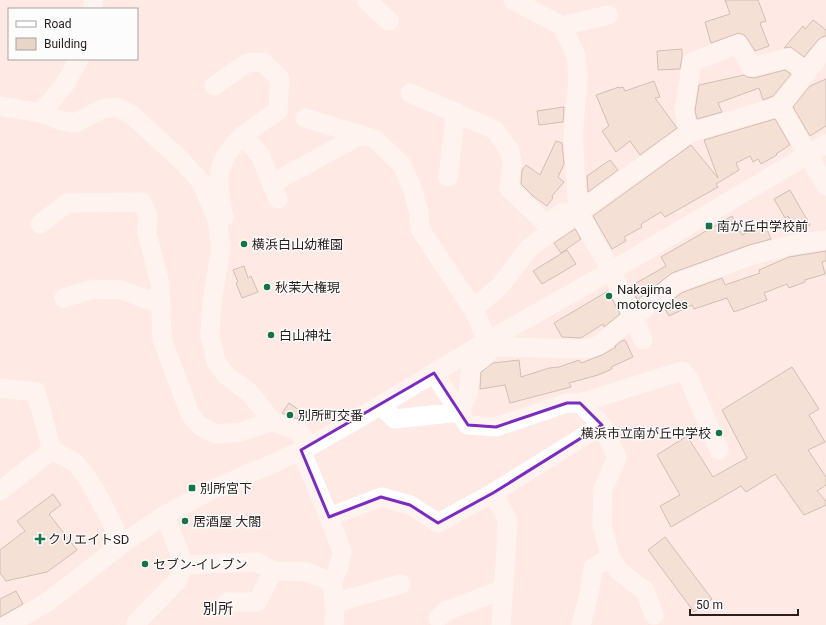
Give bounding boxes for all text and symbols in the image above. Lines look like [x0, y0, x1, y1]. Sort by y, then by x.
legend [8, 8, 138, 60]
text: Road [44, 17, 72, 31]
text: Building [44, 37, 87, 51]
place label: 南が丘中学校前 [717, 219, 808, 234]
marker: 南が丘中学校前 [704, 221, 714, 231]
place label: 横浜白山幼稚園 [252, 237, 343, 252]
marker: 横浜白山幼稚園 [239, 239, 249, 249]
place label: 秋茉大権現 [275, 280, 340, 295]
marker: 秋茉大権現 [262, 282, 272, 292]
place label: Nakajima motorcycles [617, 282, 688, 312]
marker: Nakajima motorcycles [604, 291, 614, 301]
place label: 白山神社 [279, 328, 331, 343]
marker: 白山神社 [266, 330, 276, 340]
place label: 別所町交番 [298, 408, 363, 423]
marker: 別所町交番 [285, 410, 295, 420]
place label: 横浜市立南が丘中学校 [581, 426, 711, 441]
marker: 横浜市立南が丘中学校 [714, 428, 724, 438]
place label: 別所宮下 [200, 481, 252, 496]
marker: 別所宮下 [187, 483, 197, 493]
place label: 居酒屋 大閤 [193, 514, 261, 529]
marker: 居酒屋 大閤 [180, 516, 190, 526]
place label: クリエイトSD [48, 532, 129, 547]
marker: クリエイトSD [35, 534, 45, 544]
place label: セブン-イレブン [153, 557, 248, 572]
marker: セブン-イレブン [140, 559, 150, 569]
scale bar [690, 591, 798, 617]
text: 50 m [696, 598, 723, 612]
district label: 別所 [203, 600, 233, 618]

